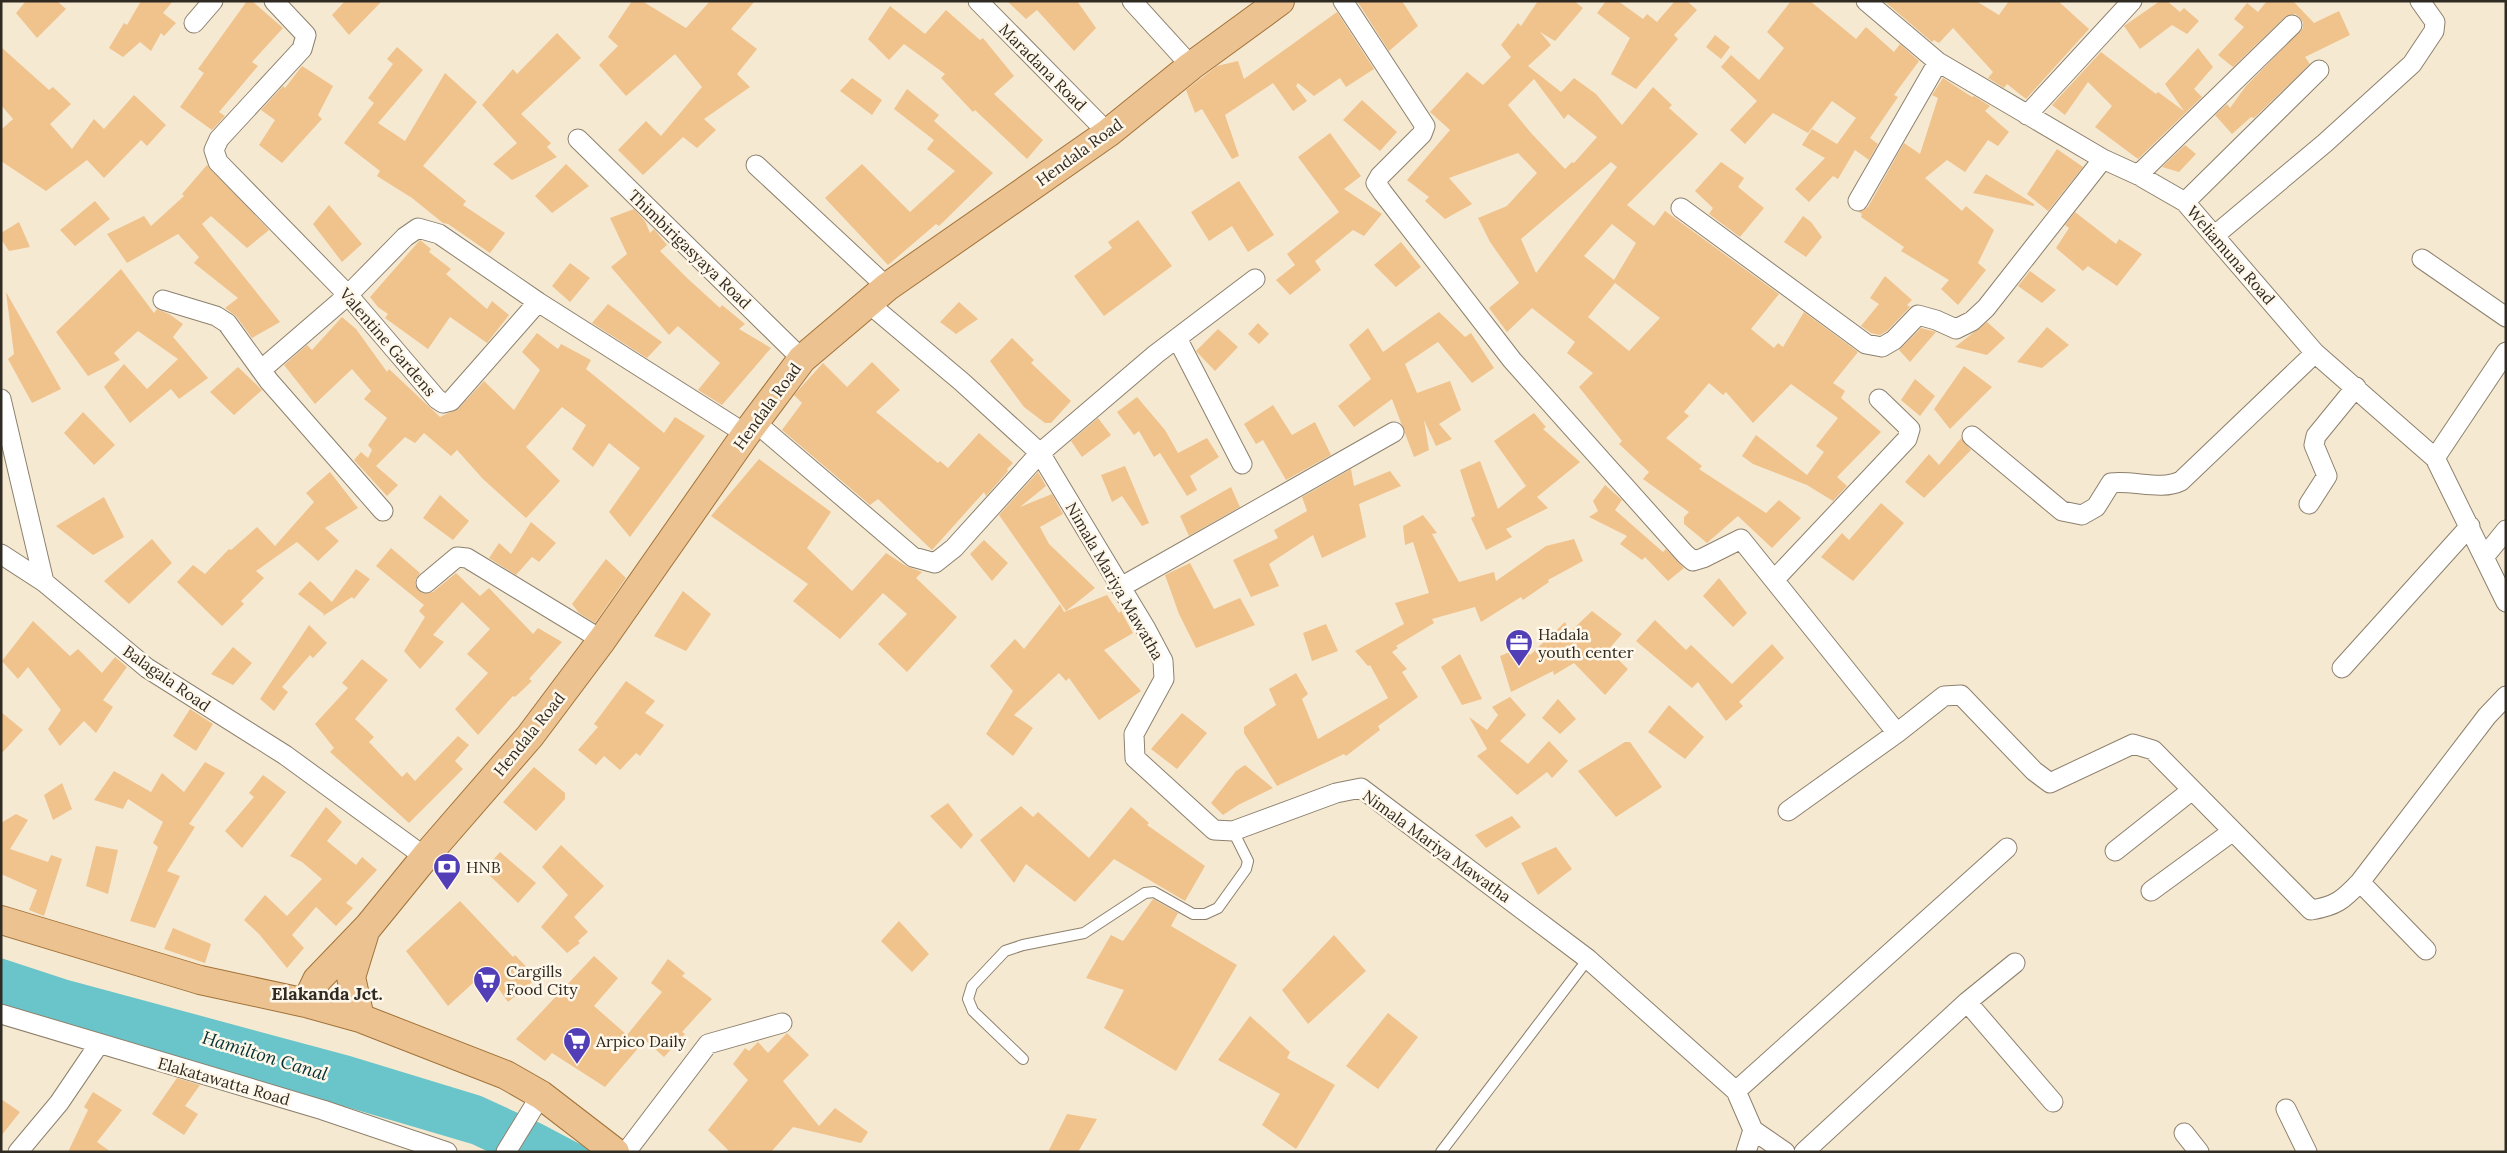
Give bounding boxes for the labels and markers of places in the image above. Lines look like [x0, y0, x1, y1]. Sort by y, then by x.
place label: Hadala youth center [1538, 624, 1634, 662]
office icon: Hadala youth center [1504, 628, 1534, 667]
bank icon: HNB [432, 852, 462, 891]
place label: HNB [466, 857, 501, 877]
place label: Cargills Food City [506, 961, 578, 999]
supermarket icon: Cargills Food City [472, 965, 502, 1004]
supermarket icon: Arpico Daily [562, 1026, 592, 1065]
place label: Arpico Daily [595, 1031, 687, 1051]

